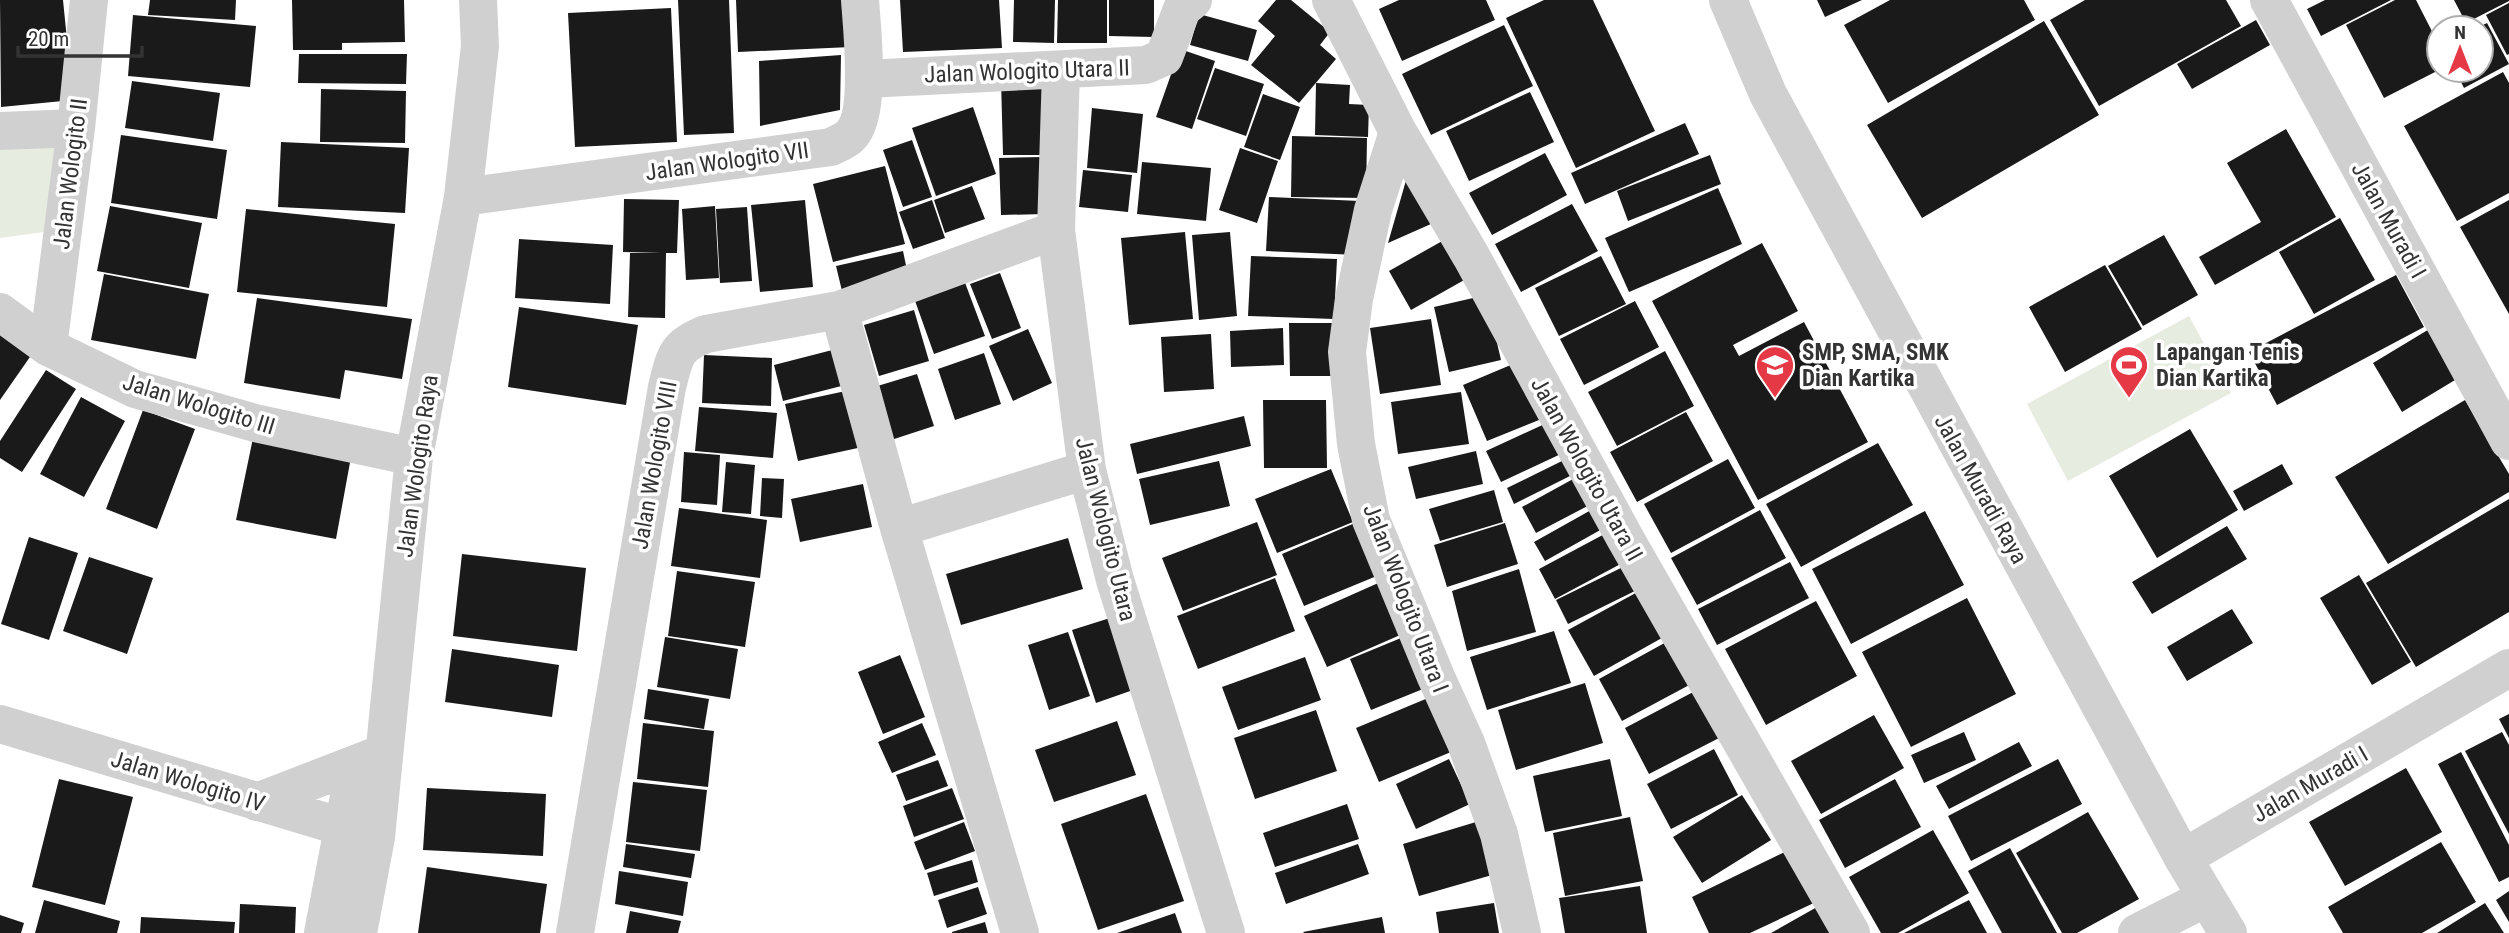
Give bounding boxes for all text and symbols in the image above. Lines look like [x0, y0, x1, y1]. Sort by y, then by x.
scale bar [18, 14, 142, 58]
north arrow [2425, 14, 2495, 84]
text: N [2454, 21, 2466, 44]
text: 20 m [28, 27, 69, 51]
street label: Jalan Wologito Utara II [924, 54, 1130, 89]
street label: Jalan Wologito II [48, 97, 93, 251]
street label: Jalan Wologito VII [644, 137, 811, 186]
street label: Jalan Muradi I [2346, 157, 2432, 283]
place label: SMP, SMA, SMK Dian Kartika [1802, 339, 1949, 392]
place label: Lapangan Tenis Dian Kartika [2156, 339, 2300, 392]
school or university icon: SMP, SMA, SMK Dian Kartika [1754, 344, 1796, 399]
sports icon: Lapangan Tenis Dian Kartika [2108, 344, 2150, 399]
street label: Jalan Wologito III [120, 369, 278, 440]
street label: Jalan Wologito Raya [391, 373, 444, 559]
street label: Jalan Wologito Utara II [1525, 373, 1648, 566]
street label: Jalan Wologito VIII [626, 379, 683, 551]
street label: Jalan Muradi Raya [1928, 410, 2033, 569]
street label: Jalan Wologito Utara [1070, 434, 1141, 624]
street label: Jalan Wologito Utara I [1357, 500, 1454, 696]
street label: Jalan Muradi I [2248, 741, 2373, 828]
street label: Jalan Wologito IV [108, 745, 268, 818]

